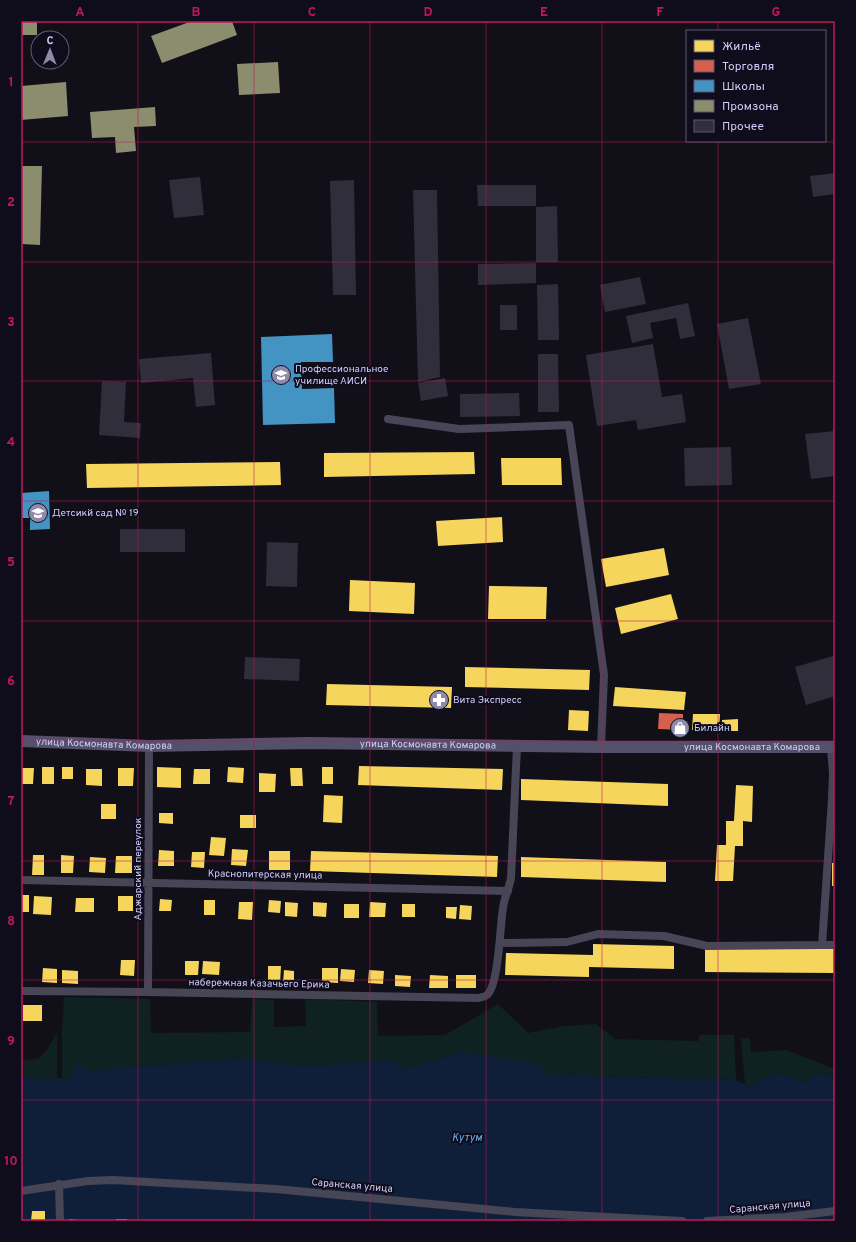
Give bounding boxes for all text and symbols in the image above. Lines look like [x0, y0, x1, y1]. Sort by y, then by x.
text: A [75, 5, 85, 21]
text: B [192, 5, 201, 21]
text: C [308, 5, 316, 21]
text: D [423, 5, 433, 21]
text: E [540, 5, 548, 21]
text: F [656, 5, 664, 21]
text: G [772, 5, 781, 21]
north arrow [30, 30, 70, 70]
legend [686, 30, 826, 142]
text: С [47, 34, 54, 48]
text: Жильё [722, 39, 761, 55]
text: Торговля [722, 59, 774, 75]
text: 1 [8, 75, 14, 91]
text: Школы [722, 79, 765, 95]
text: Промзона [722, 99, 779, 115]
text: Прочее [722, 119, 764, 135]
text: 2 [7, 195, 15, 211]
text: 3 [7, 315, 15, 331]
place label: Профессиональное училище АИСИ [295, 363, 388, 388]
school or university icon: Профессиональное училище АИСИ [270, 364, 292, 386]
text: 4 [7, 435, 15, 451]
school or university icon: Детсикй сад № 19 [27, 502, 49, 524]
place label: Детсикй сад № 19 [52, 507, 139, 520]
text: 5 [7, 555, 15, 571]
text: 6 [7, 674, 15, 690]
pharmacy icon: Вита Экспресс [428, 689, 450, 711]
place label: Вита Экспресс [453, 694, 522, 707]
shop icon: Билайн [669, 717, 691, 739]
place label: Билайн [694, 722, 730, 735]
street label: улица Космонавта Комарова [36, 735, 172, 753]
street label: улица Космонавта Комарова [360, 737, 496, 752]
street label: улица Космонавта Комарова [684, 741, 820, 754]
text: 7 [8, 794, 15, 810]
street label: Аджарский переулок [132, 817, 145, 921]
street label: Краснопитерская улица [208, 868, 322, 882]
text: 8 [7, 914, 15, 930]
street label: набережная Казачьего Ерика [188, 976, 330, 992]
text: 9 [7, 1034, 15, 1050]
water label: Кутум [452, 1131, 483, 1145]
text: 10 [4, 1154, 18, 1170]
street label: Саранская улица [311, 1176, 393, 1196]
street label: Саранская улица [729, 1197, 811, 1217]

